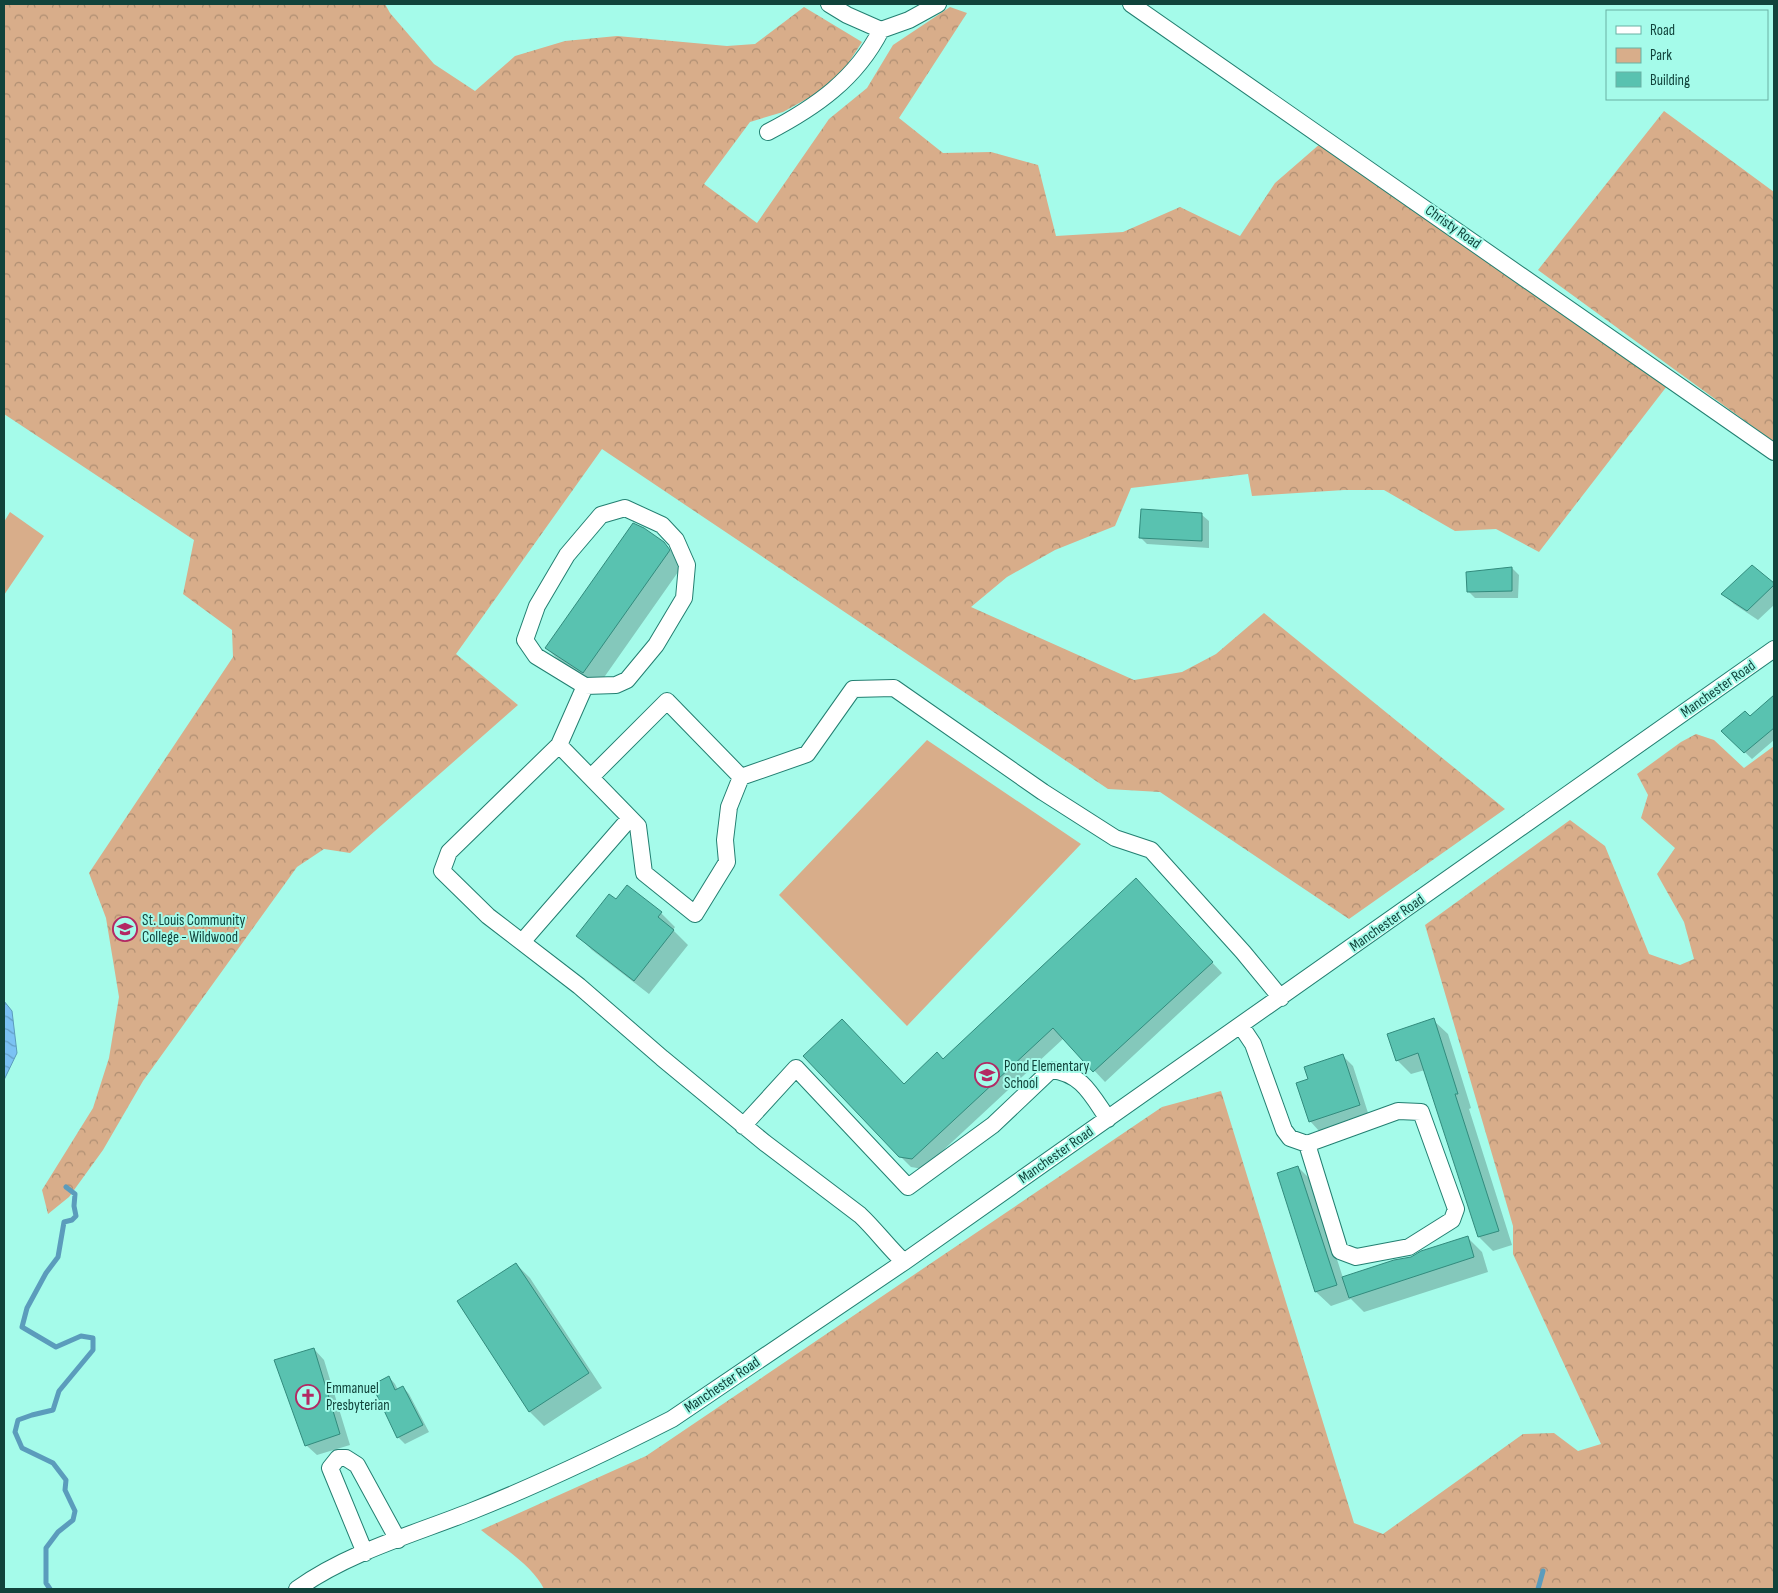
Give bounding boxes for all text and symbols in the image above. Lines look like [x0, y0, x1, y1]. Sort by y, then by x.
legend [1606, 10, 1768, 100]
text: Road [1650, 21, 1675, 40]
text: Park [1650, 46, 1672, 65]
text: Building [1650, 71, 1690, 90]
street label: Christy Road [1421, 201, 1485, 253]
street label: Manchester Road [1677, 656, 1759, 722]
street label: Manchester Road [1346, 890, 1428, 956]
place label: St. Louis Community College - Wildwood [142, 911, 246, 947]
school or university icon: St. Louis Community College - Wildwood [112, 916, 138, 942]
place label: Pond Elementary School [1004, 1057, 1090, 1093]
school or university icon: Pond Elementary School [974, 1062, 1000, 1088]
street label: Manchester Road [1015, 1122, 1097, 1188]
street label: Manchester Road [681, 1353, 763, 1417]
place label: Emmanuel Presbyterian [326, 1379, 390, 1415]
church icon: Emmanuel Presbyterian [295, 1384, 321, 1410]

